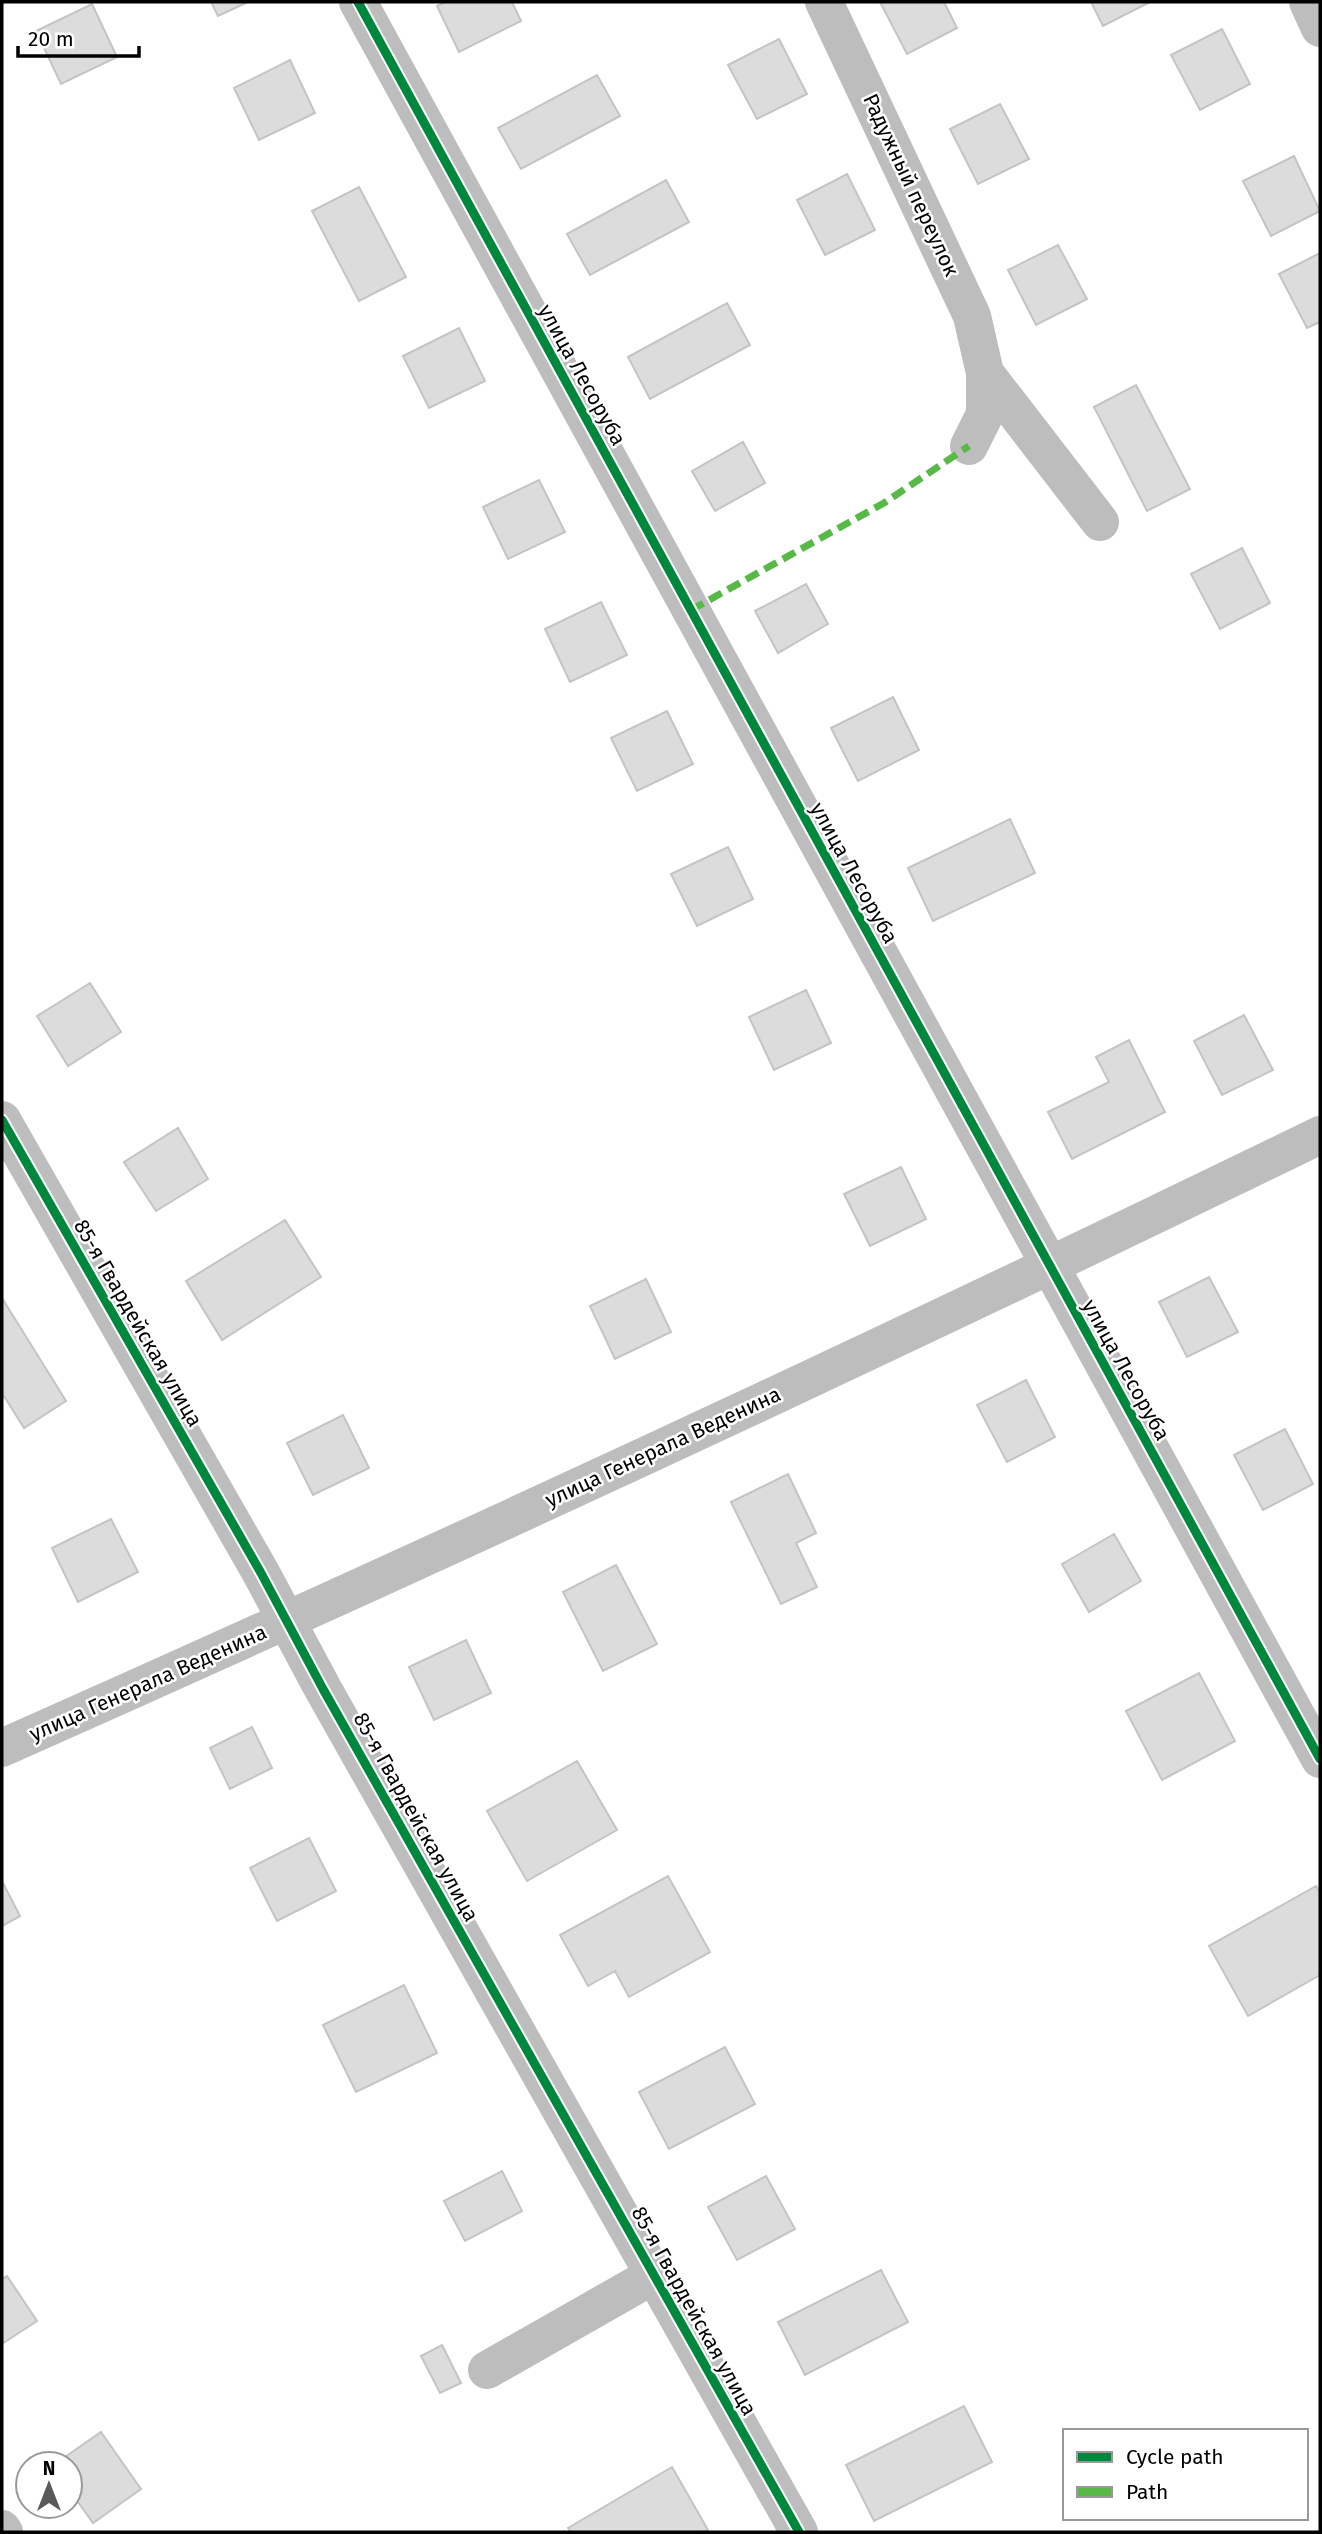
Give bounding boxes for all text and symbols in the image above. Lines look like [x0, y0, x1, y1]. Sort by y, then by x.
scale bar [18, 14, 138, 58]
text: 20 m [28, 26, 74, 52]
street label: Радужный переулок [857, 89, 965, 281]
street label: улица Лесоруба [532, 300, 632, 450]
street label: улица Лесоруба [804, 798, 904, 948]
street label: 85-я Гвардейская улица [68, 1215, 208, 1431]
street label: улица Лесоруба [1076, 1295, 1176, 1445]
street label: улица Генерала Веденина [541, 1381, 785, 1513]
street label: улица Генерала Веденина [25, 1619, 271, 1747]
street label: 85-я Гвардейская улица [348, 1708, 484, 1926]
street label: 85-я Гвардейская улица [626, 2202, 762, 2420]
legend [1063, 2429, 1308, 2520]
text: Cycle path [1126, 2444, 1224, 2470]
north arrow [14, 2450, 84, 2520]
text: N [43, 2457, 55, 2480]
text: Path [1126, 2479, 1168, 2505]

